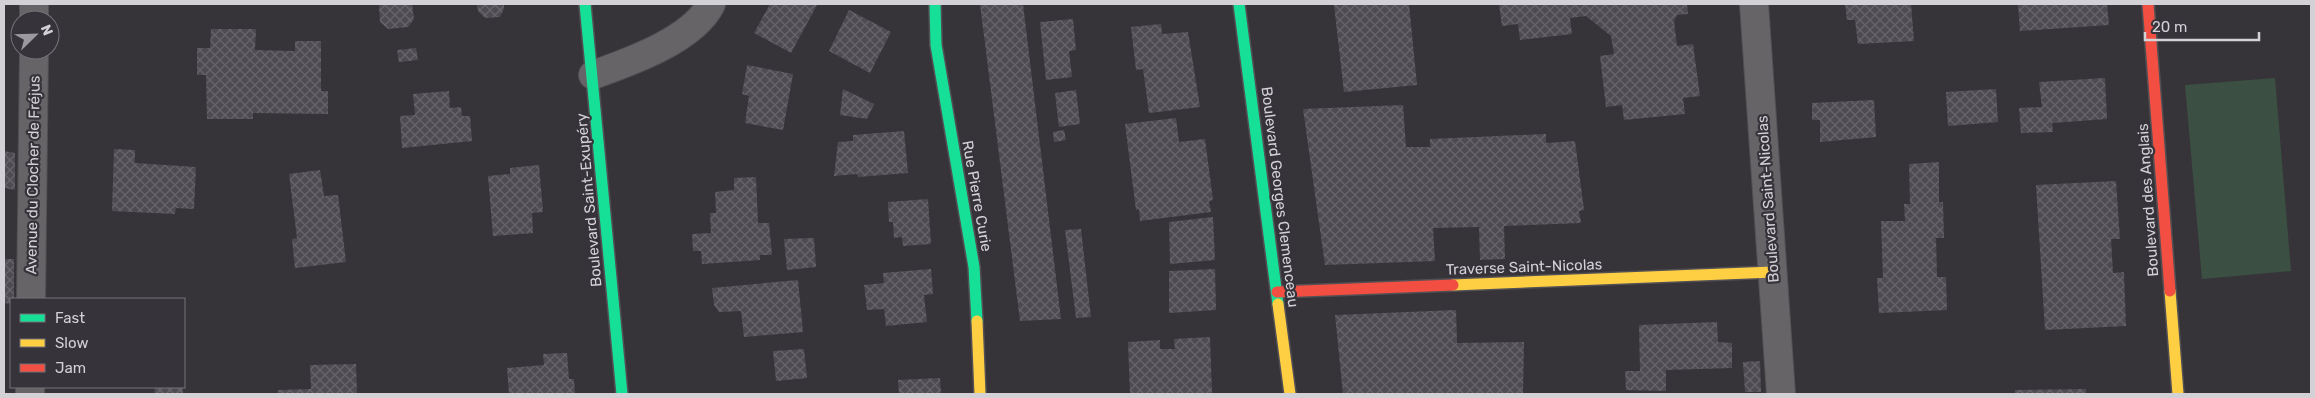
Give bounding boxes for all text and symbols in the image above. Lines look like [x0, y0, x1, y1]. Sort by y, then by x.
north arrow [10, 10, 60, 60]
scale bar [2145, 10, 2259, 42]
text: 20 m [2152, 18, 2187, 36]
text: N [37, 22, 56, 38]
street label: Avenue du Clocher de Fréjus [22, 75, 44, 275]
street label: Boulevard Georges Clemenceau [1258, 86, 1302, 308]
street label: Boulevard Saint-Exupéry [572, 112, 606, 288]
street label: Boulevard Saint-Nicolas [1753, 114, 1783, 283]
street label: Boulevard des Anglais [2134, 123, 2162, 277]
street label: Rue Pierre Curie [958, 139, 996, 253]
street label: Traverse Saint-Nicolas [1445, 255, 1603, 279]
legend [10, 298, 185, 388]
text: Fast [55, 309, 85, 327]
text: Slow [55, 334, 88, 352]
text: Jam [55, 359, 86, 377]

